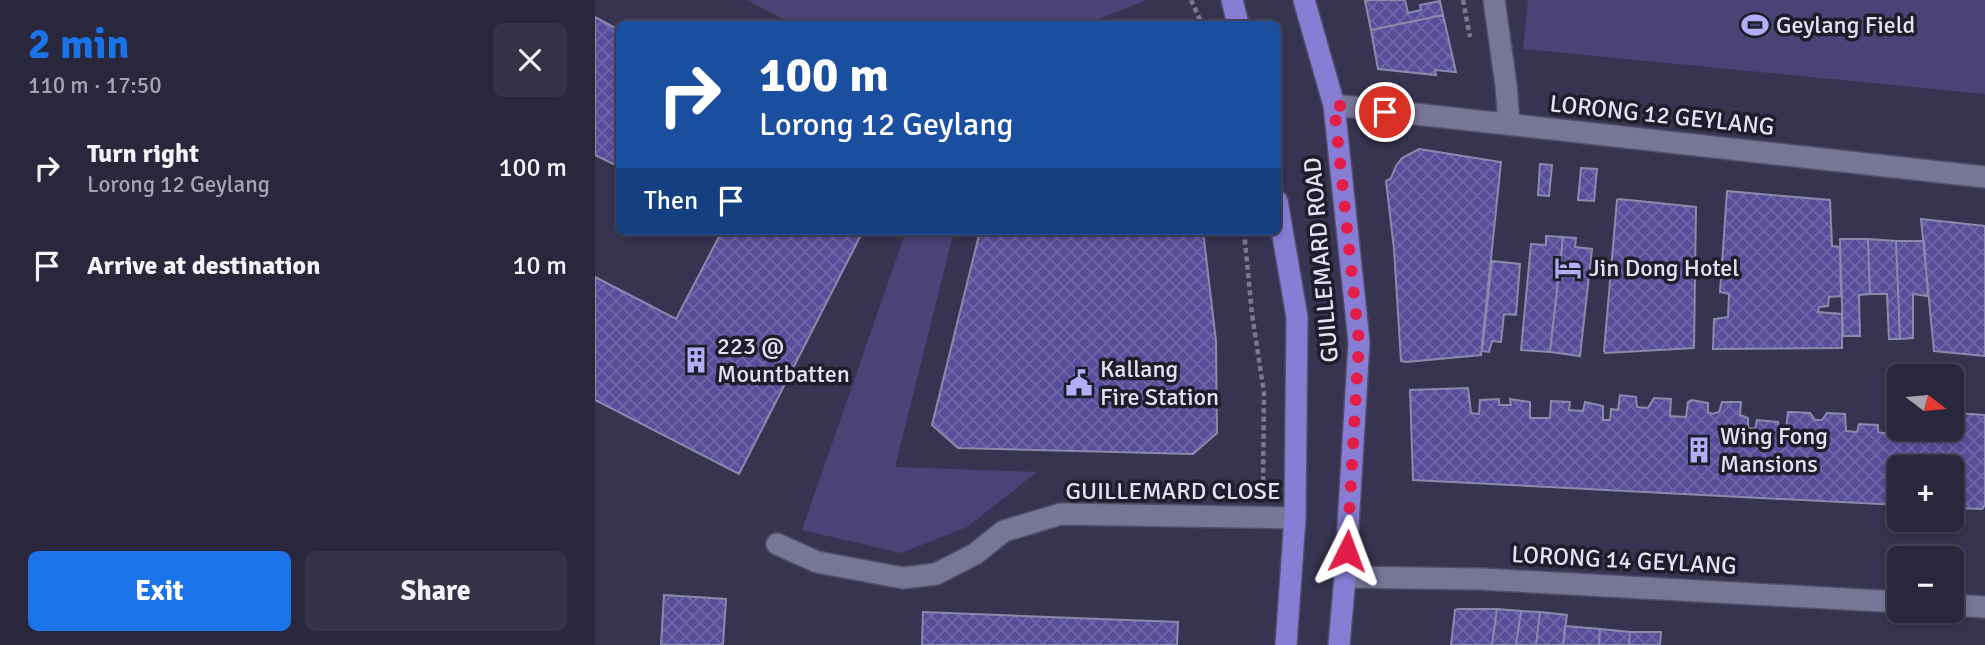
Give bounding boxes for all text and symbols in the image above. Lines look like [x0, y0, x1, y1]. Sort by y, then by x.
sports icon: Geylang Field [1740, 10, 1770, 40]
place label: Geylang Field [1776, 10, 1915, 40]
text: 2 min [28, 19, 129, 70]
button: close [493, 23, 567, 97]
text: 100 m [759, 45, 889, 105]
icon: right [644, 49, 735, 140]
text: 110 m · 17:50 [28, 71, 162, 100]
pin [1355, 82, 1415, 142]
street label: LORONG 12 GEYLANG [1548, 88, 1776, 142]
icon: arrive [1366, 93, 1404, 131]
text: Lorong 12 Geylang [759, 105, 1014, 144]
text: Turn right [87, 138, 199, 170]
icon: right [28, 149, 66, 187]
text: 100 m [498, 152, 567, 184]
street label: GUILLEMARD ROAD [1297, 156, 1345, 364]
text: Lorong 12 Geylang [87, 170, 270, 199]
icon: arrive [712, 182, 750, 220]
text: Then [644, 185, 698, 217]
icon: arrive [28, 247, 66, 285]
text: Arrive at destination [87, 250, 320, 282]
text: 10 m [512, 250, 567, 282]
hotel icon: Jin Dong Hotel [1553, 253, 1583, 283]
place label: Jin Dong Hotel [1589, 253, 1739, 283]
place label: 223 @ Mountbatten [717, 331, 850, 389]
building icon: 223 @ Mountbatten [681, 345, 711, 375]
place label: Kallang Fire Station [1100, 354, 1219, 412]
north arrow [1887, 364, 1963, 441]
map controls [1887, 364, 1964, 623]
public building icon: Kallang Fire Station [1064, 368, 1094, 398]
place label: Wing Fong Mansions [1720, 421, 1828, 479]
building icon: Wing Fong Mansions [1684, 435, 1714, 465]
button: + [1887, 455, 1964, 532]
street label: GUILLEMARD CLOSE [1065, 476, 1281, 506]
position arrow [1310, 514, 1384, 588]
street label: LORONG 14 GEYLANG [1511, 539, 1737, 581]
button: − [1887, 546, 1964, 623]
button: Exit [28, 551, 291, 631]
button: Share [305, 551, 567, 631]

